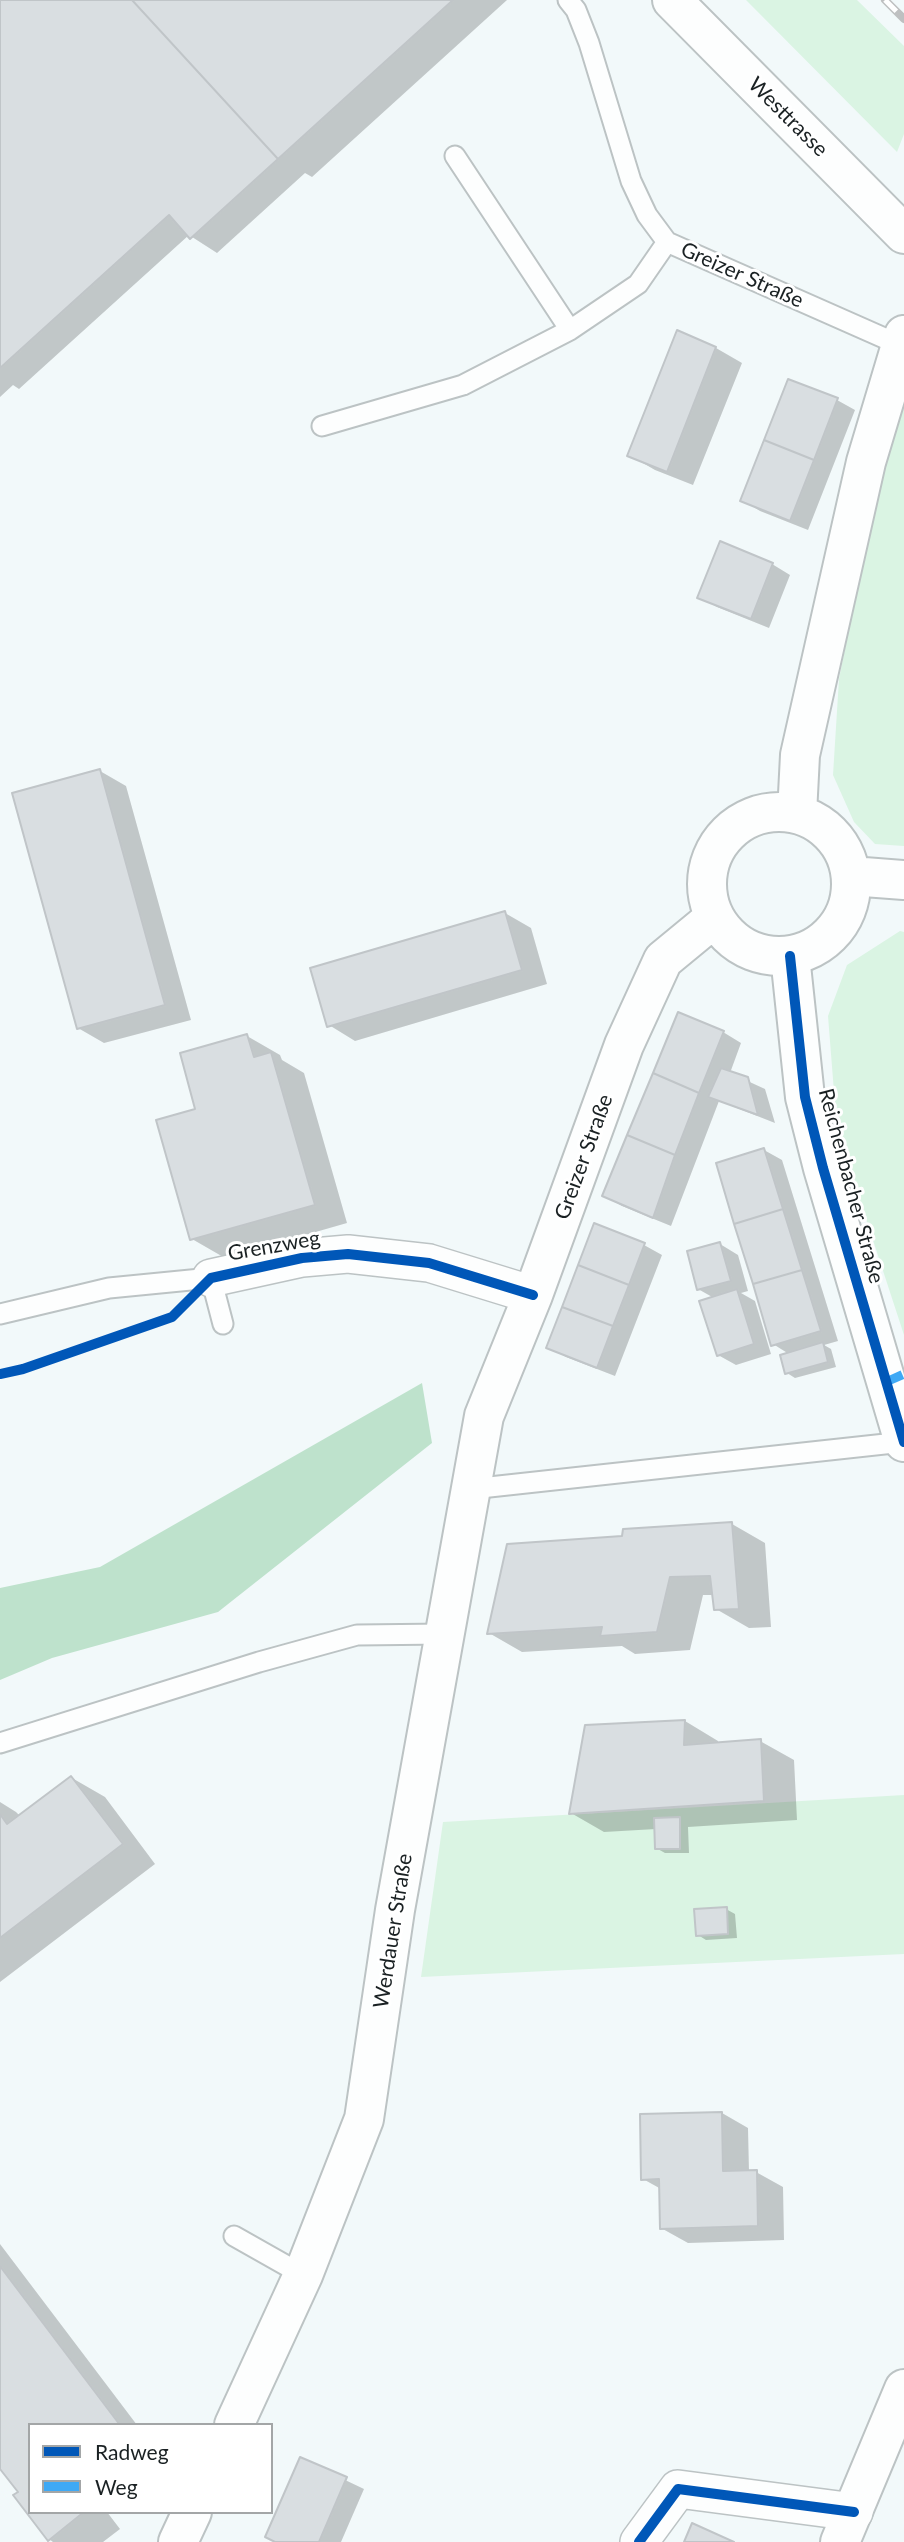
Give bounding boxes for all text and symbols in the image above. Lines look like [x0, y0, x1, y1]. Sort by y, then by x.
street label: Westtrasse [743, 72, 833, 162]
street label: Greizer Straße [677, 237, 807, 313]
street label: Reichenbacher Straße [813, 1086, 889, 1286]
street label: Greizer Straße [550, 1091, 618, 1223]
street label: Grenzweg [226, 1226, 322, 1266]
street label: Werdauer Straße [368, 1852, 418, 2010]
legend [28, 2423, 273, 2514]
text: Radweg [95, 2439, 169, 2464]
text: Weg [95, 2474, 138, 2499]

